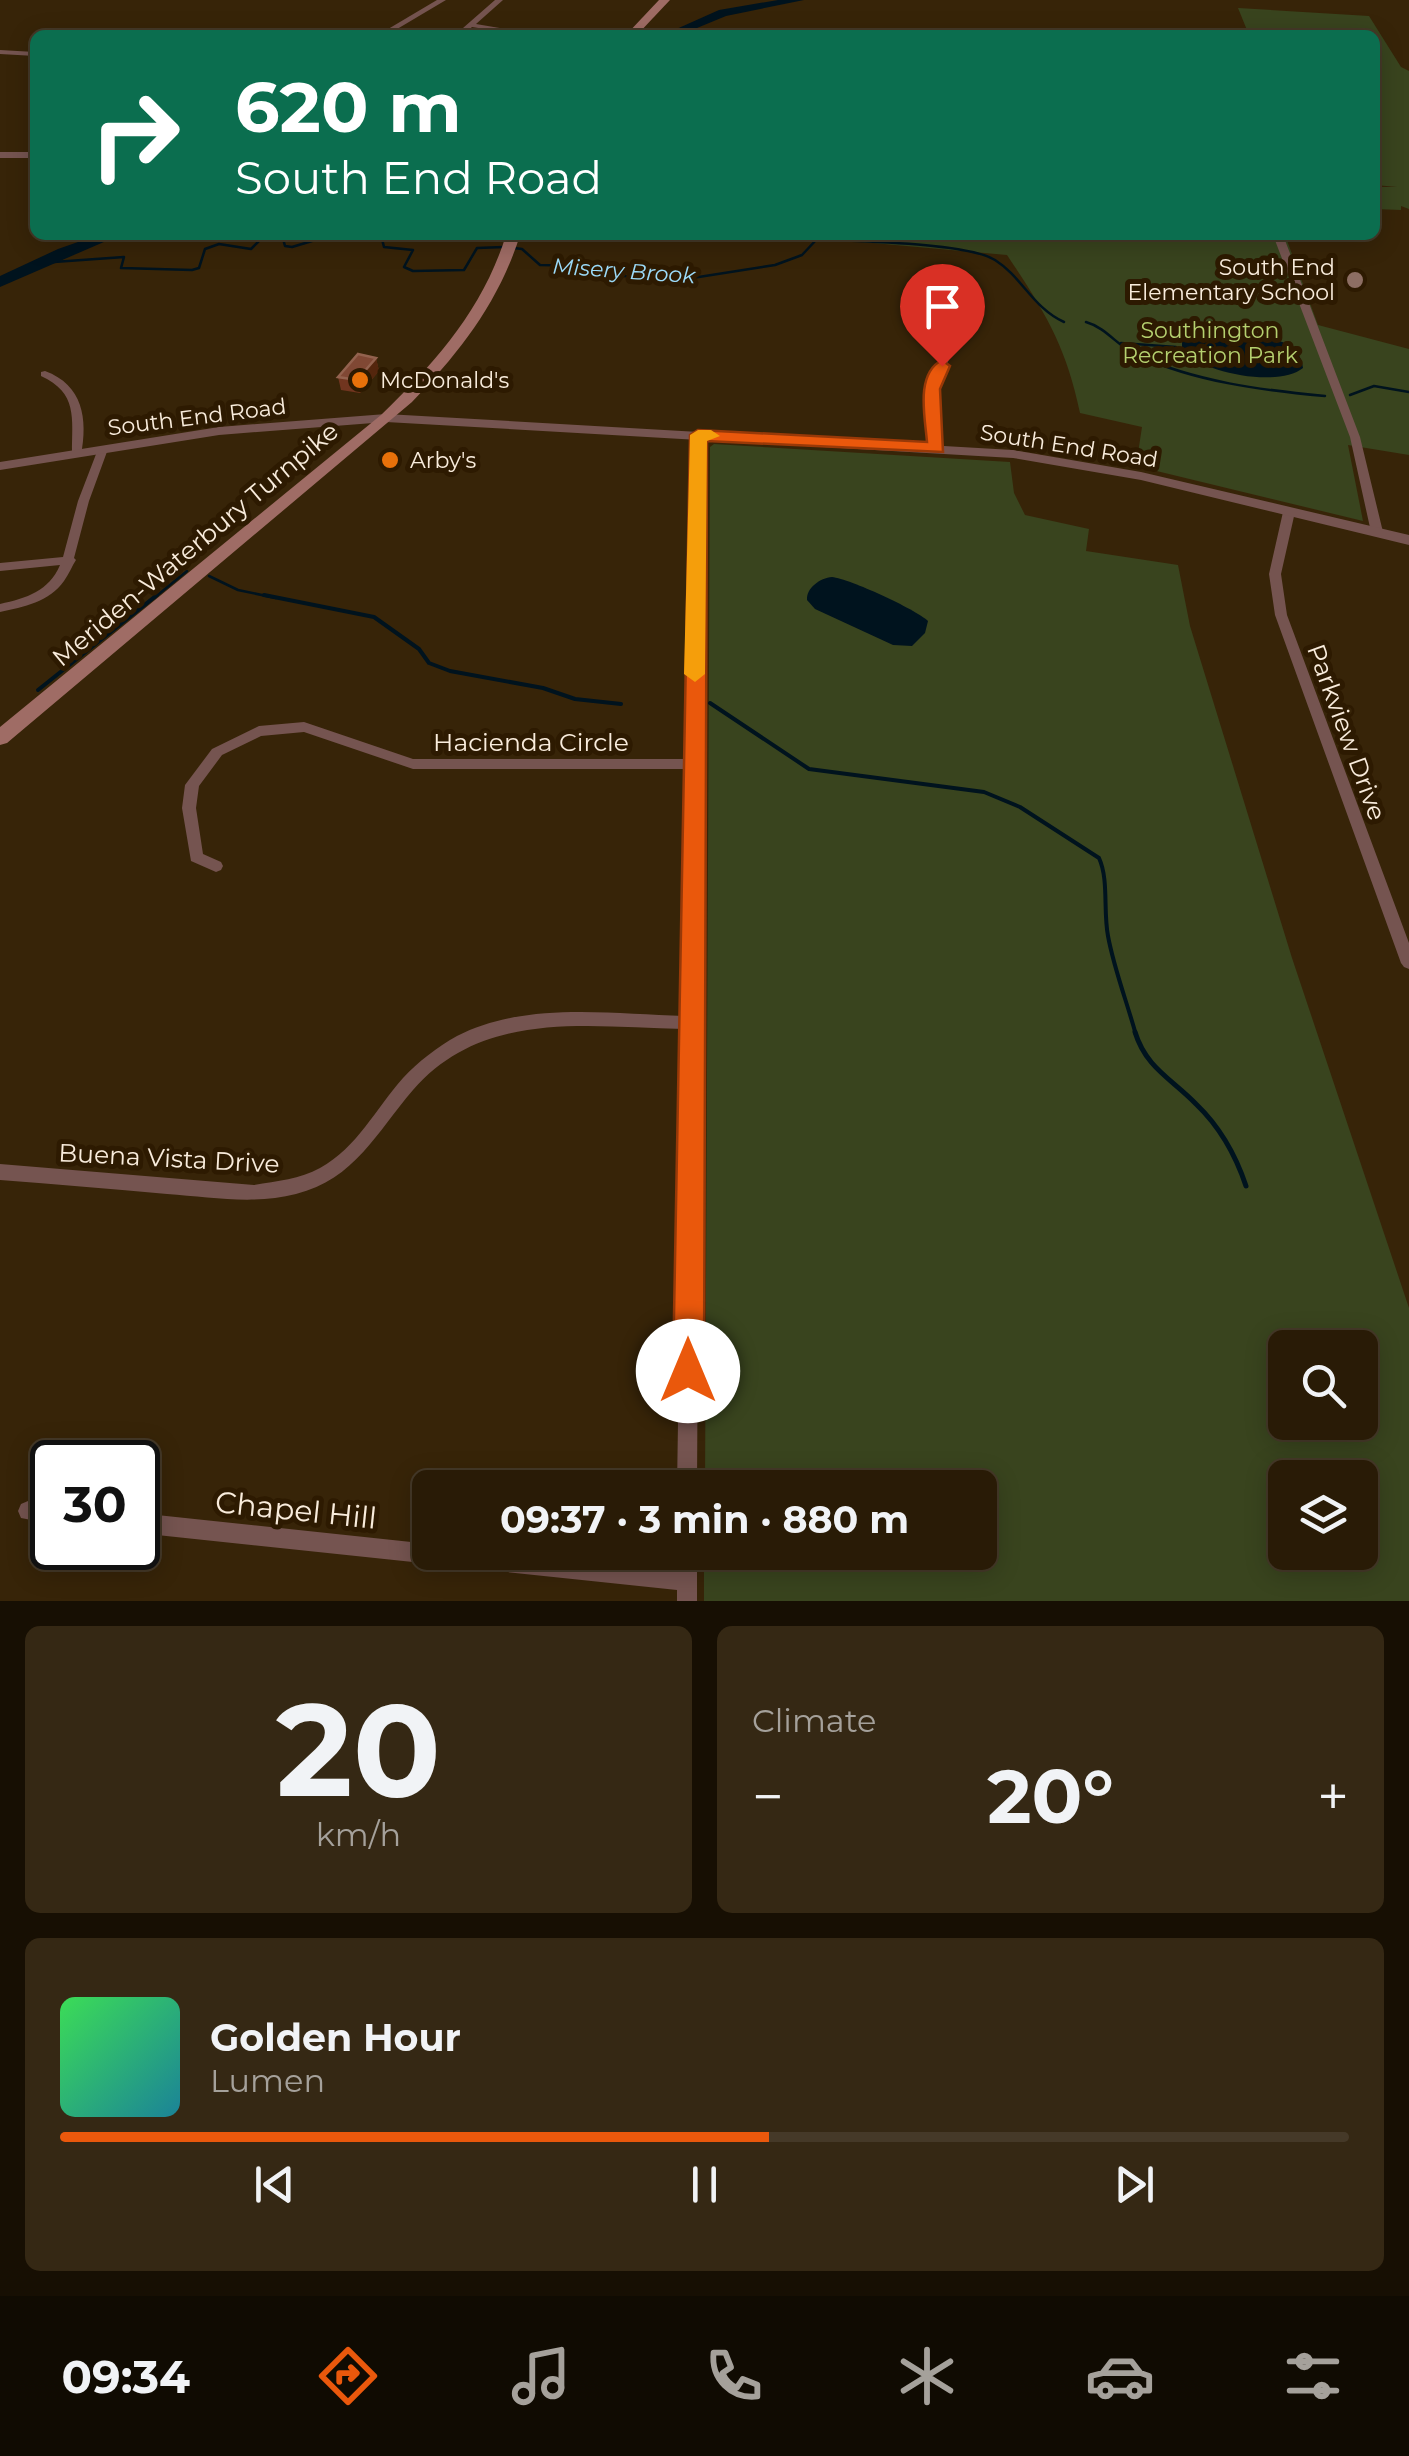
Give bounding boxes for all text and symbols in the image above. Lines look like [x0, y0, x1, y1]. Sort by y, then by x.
text: 620 m [235, 64, 462, 150]
icon: right [70, 70, 200, 200]
text: South End Road [235, 150, 602, 205]
water label: Misery Brook [552, 253, 697, 290]
place label: South End Elementary School [1128, 254, 1335, 306]
pin [900, 264, 985, 367]
marker: South End Elementary School [1344, 269, 1366, 291]
icon: arrive [915, 279, 970, 334]
park label: Southington Recreation Park [1122, 317, 1299, 369]
place label: McDonald's [380, 367, 509, 394]
marker: McDonald's [349, 369, 371, 391]
street label: South End Road [106, 393, 288, 441]
street label: Meriden-Waterbury Turnpike [46, 416, 344, 672]
street label: South End Road [978, 419, 1160, 473]
place label: Arby's [410, 447, 476, 474]
marker: Arby's [379, 449, 401, 471]
street label: Parkview Drive [1301, 640, 1393, 824]
street label: Hacienda Circle [433, 727, 629, 757]
street label: Buena Vista Drive [58, 1137, 280, 1179]
position arrow [636, 1319, 740, 1423]
map controls [1268, 1330, 1378, 1570]
button: search [1268, 1330, 1378, 1440]
speed limit sign: 30 [30, 1440, 160, 1570]
button: layers [1268, 1460, 1378, 1570]
street label: Chapel Hill [213, 1483, 379, 1537]
text: 09:37 · 3 min · 880 m [500, 1496, 909, 1543]
text: 20 [276, 1670, 441, 1829]
text: Climate [752, 1701, 876, 1740]
text: 20° [987, 1750, 1114, 1842]
text: − [752, 1763, 784, 1830]
text: + [1317, 1763, 1349, 1830]
text: km/h [316, 1815, 401, 1854]
text: Golden Hour [210, 2014, 461, 2061]
text: Lumen [210, 2061, 325, 2100]
icon: previous [247, 2157, 302, 2212]
icon: pause [677, 2157, 732, 2212]
icon: next [1107, 2157, 1162, 2212]
icon: directions [313, 2341, 383, 2411]
icon: music [506, 2341, 576, 2411]
icon: phone [699, 2341, 769, 2411]
icon: climate [892, 2341, 962, 2411]
icon: car [1085, 2341, 1155, 2411]
icon: filters [1278, 2341, 1348, 2411]
text: 09:34 [61, 2349, 190, 2404]

